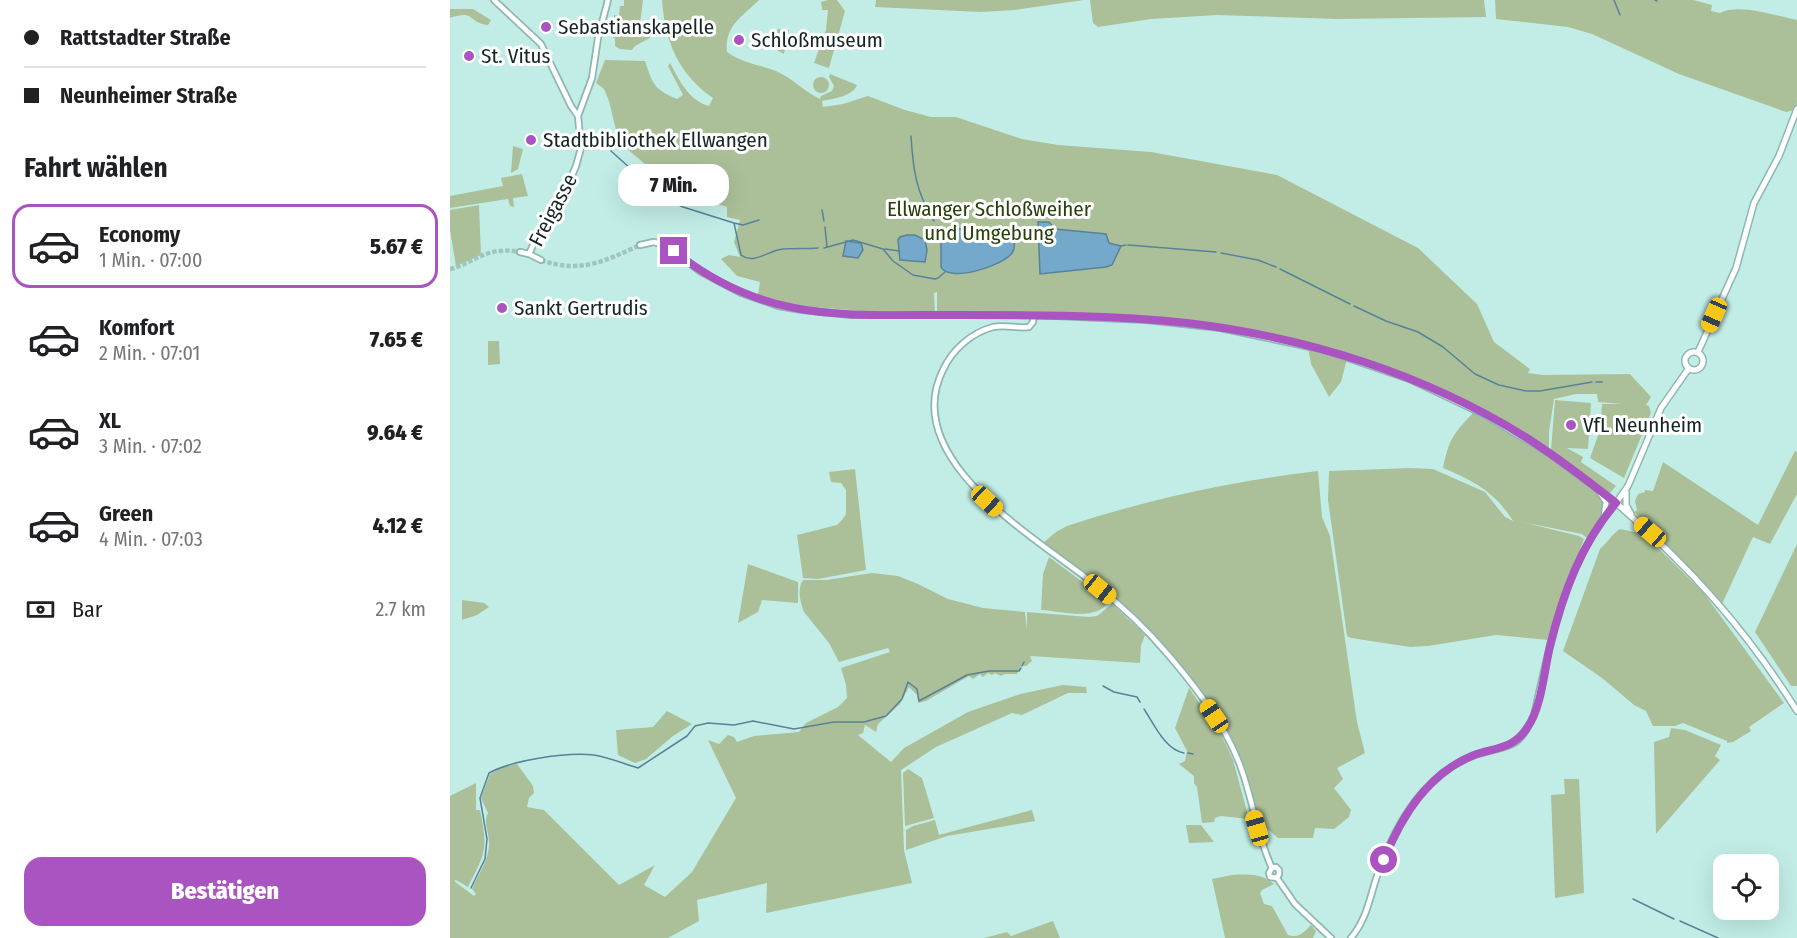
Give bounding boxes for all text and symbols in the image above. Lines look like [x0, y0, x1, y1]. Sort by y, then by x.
place label: Sebastianskapelle [558, 14, 714, 40]
marker: Sebastianskapelle [539, 20, 553, 34]
text: Rattstadter Straße [60, 24, 231, 51]
place label: Schloßmuseum [751, 27, 883, 53]
marker: Schloßmuseum [732, 33, 746, 47]
place label: St. Vitus [481, 43, 551, 69]
marker: St. Vitus [462, 49, 476, 63]
text: Neunheimer Straße [60, 82, 237, 109]
place label: Stadtbibliothek Ellwangen [543, 127, 768, 153]
marker: Stadtbibliothek Ellwangen [524, 133, 538, 147]
text: Fahrt wählen [24, 152, 168, 184]
callout: 7 Min. [618, 164, 730, 206]
street label: Freigasse [523, 169, 583, 251]
text: 7 Min. [650, 173, 697, 197]
park label: Ellwanger Schloßweiher und Umgebung [887, 196, 1092, 246]
icon: car [27, 219, 81, 273]
text: Economy [99, 221, 180, 248]
text: 5.67 € [370, 233, 423, 260]
route end [660, 237, 687, 264]
text: 1 Min. · 07:00 [99, 248, 202, 272]
place label: Sankt Gertrudis [514, 295, 648, 321]
car [1698, 295, 1730, 335]
marker: Sankt Gertrudis [495, 301, 509, 315]
icon: car [27, 312, 81, 366]
text: Komfort [99, 314, 174, 341]
text: 7.65 € [370, 326, 423, 353]
text: 2 Min. · 07:01 [99, 341, 200, 365]
icon: car [27, 405, 81, 459]
text: XL [99, 407, 121, 434]
place label: VfL Neunheim [1583, 412, 1702, 438]
marker: VfL Neunheim [1564, 418, 1578, 432]
text: 9.64 € [367, 419, 423, 446]
text: 3 Min. · 07:02 [99, 434, 202, 458]
car [968, 482, 1006, 520]
icon: car [27, 498, 81, 552]
text: Green [99, 500, 153, 527]
text: 4.12 € [372, 512, 423, 539]
car [1631, 513, 1669, 551]
text: 4 Min. · 07:03 [99, 527, 203, 551]
car [1080, 571, 1120, 607]
icon: cash [24, 593, 57, 626]
text: Bar [72, 596, 103, 623]
text: 2.7 km [375, 597, 426, 621]
car [1196, 696, 1232, 736]
car [1243, 808, 1271, 848]
route start [1370, 846, 1397, 873]
map controls [1713, 854, 1779, 920]
button: locate [1713, 854, 1779, 920]
button: Bestätigen [24, 857, 426, 926]

